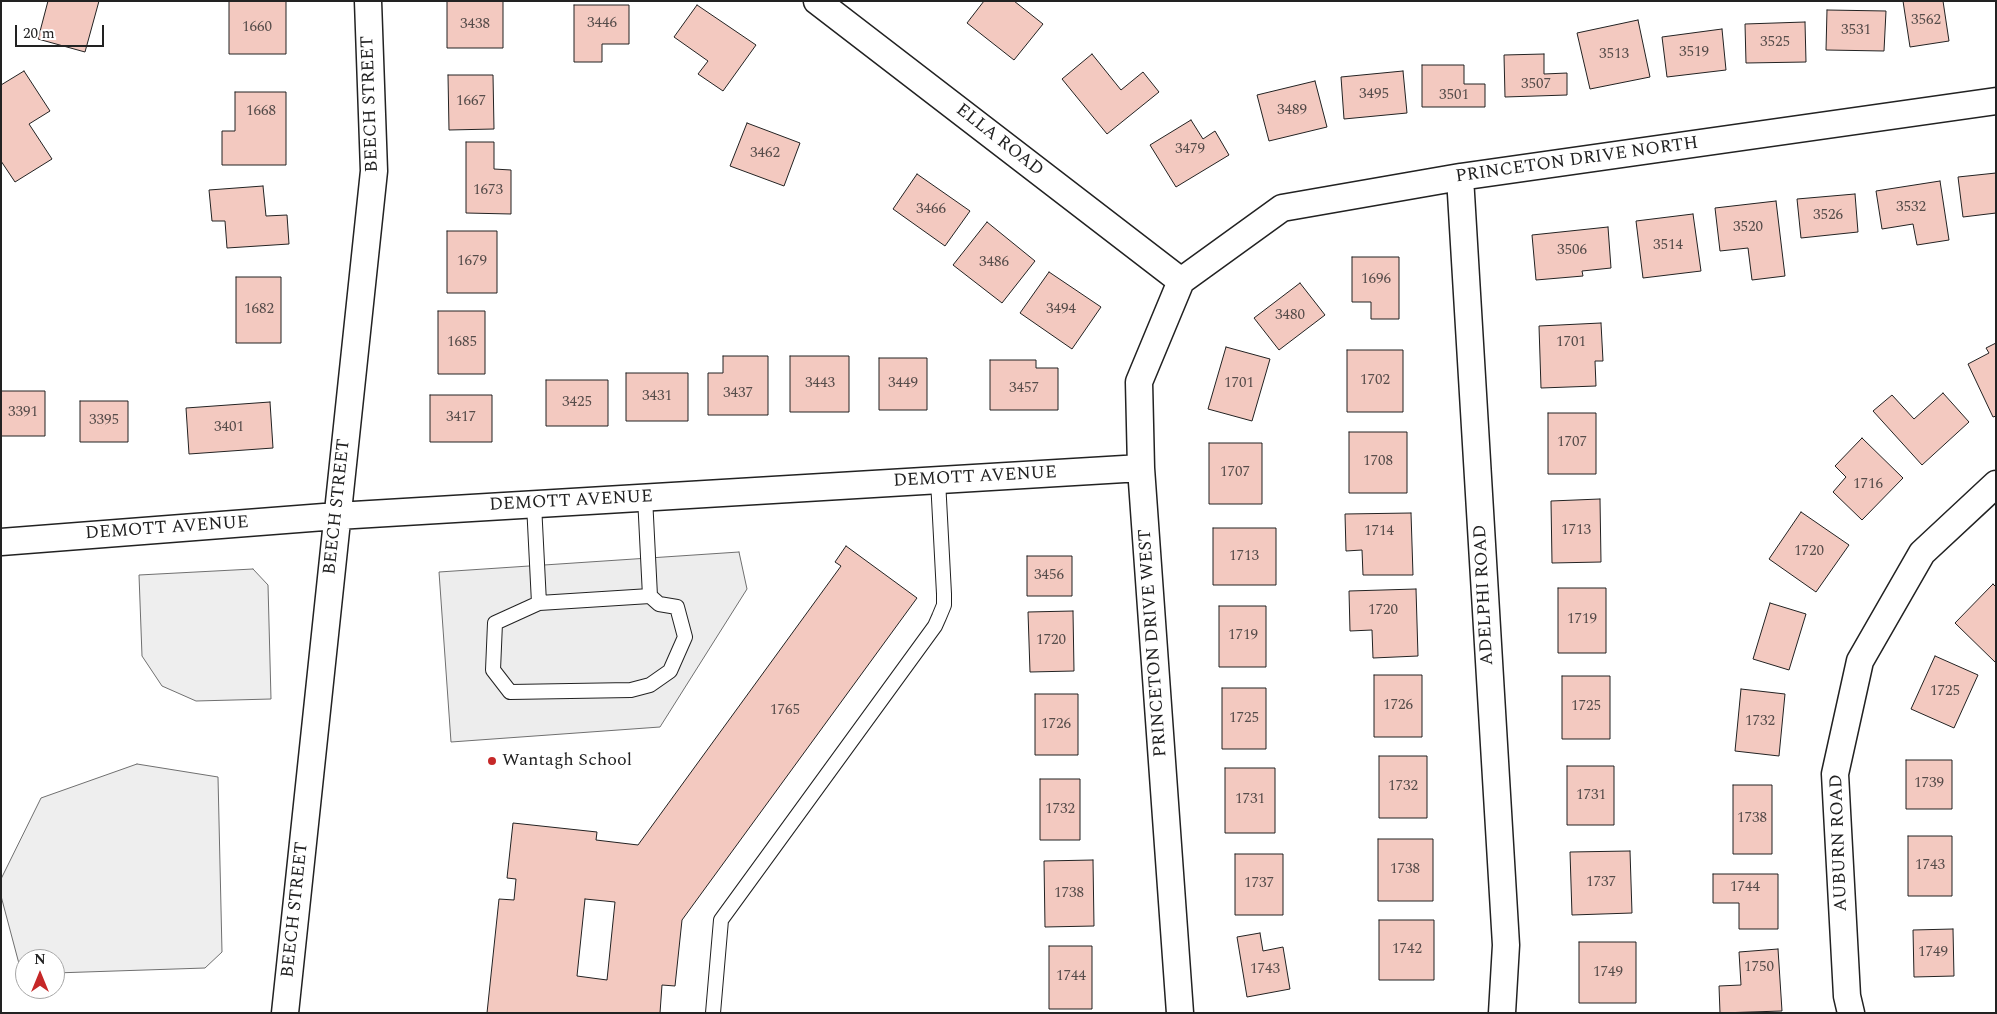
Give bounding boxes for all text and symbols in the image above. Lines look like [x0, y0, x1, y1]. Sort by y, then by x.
house number: 3562 [1911, 12, 1941, 30]
scale bar [18, 15, 106, 47]
house number: 3446 [587, 15, 617, 33]
house number: 3438 [460, 16, 490, 34]
house number: 1660 [242, 19, 272, 37]
text: 20 m [23, 22, 55, 45]
house number: 3531 [1841, 22, 1871, 40]
house number: 3525 [1760, 34, 1790, 52]
street label: BEECH STREET [358, 35, 384, 173]
house number: 3519 [1679, 44, 1709, 62]
house number: 3513 [1599, 46, 1629, 64]
house number: 3507 [1521, 76, 1551, 94]
house number: 3495 [1359, 86, 1389, 104]
house number: 3501 [1439, 87, 1469, 105]
house number: 1667 [456, 93, 486, 111]
street label: ELLA ROAD [951, 100, 1047, 182]
house number: 3489 [1277, 102, 1307, 120]
house number: 1668 [246, 103, 276, 121]
street label: PRINCETON DRIVE NORTH [1454, 133, 1700, 189]
house number: 3479 [1175, 141, 1205, 159]
house number: 3462 [750, 145, 780, 163]
house number: 1673 [473, 182, 503, 200]
house number: 3532 [1896, 199, 1926, 217]
house number: 3466 [916, 201, 946, 219]
house number: 3526 [1813, 207, 1843, 225]
house number: 3520 [1733, 219, 1763, 237]
house number: 3514 [1653, 237, 1683, 255]
house number: 3506 [1557, 242, 1587, 260]
house number: 1679 [457, 253, 487, 271]
house number: 3486 [979, 254, 1009, 272]
house number: 1696 [1361, 271, 1391, 289]
house number: 1682 [244, 301, 274, 319]
house number: 3494 [1046, 301, 1076, 319]
house number: 3480 [1275, 307, 1305, 325]
house number: 1685 [447, 334, 477, 352]
house number: 1701 [1556, 334, 1586, 352]
house number: 1702 [1360, 372, 1390, 390]
house number: 3443 [805, 375, 835, 393]
house number: 3449 [888, 375, 918, 393]
house number: 1701 [1224, 375, 1254, 393]
house number: 3457 [1009, 380, 1039, 398]
house number: 3437 [723, 385, 753, 403]
house number: 3431 [642, 388, 672, 406]
house number: 3425 [562, 394, 592, 412]
house number: 3391 [8, 404, 38, 422]
house number: 3417 [446, 409, 476, 427]
house number: 3395 [89, 412, 119, 430]
house number: 3401 [214, 419, 244, 437]
house number: 1707 [1557, 434, 1587, 452]
street label: BEECH STREET [320, 438, 356, 576]
house number: 1708 [1363, 453, 1393, 471]
street label: DEMOTT AVENUE [893, 463, 1057, 493]
house number: 1707 [1220, 464, 1250, 482]
house number: 1716 [1853, 476, 1883, 494]
street label: DEMOTT AVENUE [489, 487, 653, 517]
street label: DEMOTT AVENUE [85, 513, 249, 545]
house number: 1713 [1561, 522, 1591, 540]
house number: 1714 [1364, 523, 1394, 541]
street label: ADELPHI ROAD [1471, 524, 1499, 666]
street label: PRINCETON DRIVE WEST [1135, 528, 1173, 758]
house number: 1720 [1794, 543, 1824, 561]
house number: 1713 [1229, 548, 1259, 566]
house number: 3456 [1034, 567, 1064, 585]
house number: 1720 [1368, 602, 1398, 620]
house number: 1719 [1567, 611, 1597, 629]
house number: 1719 [1228, 627, 1258, 645]
house number: 1720 [1036, 632, 1066, 650]
house number: 1725 [1930, 683, 1960, 701]
house number: 1726 [1383, 697, 1413, 715]
house number: 1725 [1571, 698, 1601, 716]
house number: 1765 [770, 702, 800, 720]
house number: 1725 [1229, 710, 1259, 728]
house number: 1732 [1745, 713, 1775, 731]
house number: 1726 [1041, 716, 1071, 734]
place label: Wantagh School [502, 750, 632, 772]
marker: Wantagh School [486, 755, 498, 767]
street label: AUBURN ROAD [1827, 774, 1853, 912]
house number: 1739 [1914, 775, 1944, 793]
house number: 1732 [1388, 778, 1418, 796]
house number: 1731 [1576, 787, 1606, 805]
house number: 1731 [1235, 791, 1265, 809]
house number: 1732 [1045, 801, 1075, 819]
house number: 1738 [1737, 810, 1767, 828]
street label: BEECH STREET [278, 841, 314, 979]
house number: 1743 [1915, 857, 1945, 875]
house number: 1738 [1390, 861, 1420, 879]
house number: 1737 [1586, 874, 1616, 892]
house number: 1737 [1244, 875, 1274, 893]
house number: 1744 [1730, 879, 1760, 897]
house number: 1738 [1054, 885, 1084, 903]
house number: 1742 [1392, 941, 1422, 959]
house number: 1749 [1918, 944, 1948, 962]
north arrow [15, 949, 65, 999]
text: N [34, 949, 46, 970]
house number: 1750 [1744, 959, 1774, 977]
house number: 1743 [1250, 961, 1280, 979]
house number: 1749 [1593, 964, 1623, 982]
house number: 1744 [1056, 968, 1086, 986]

